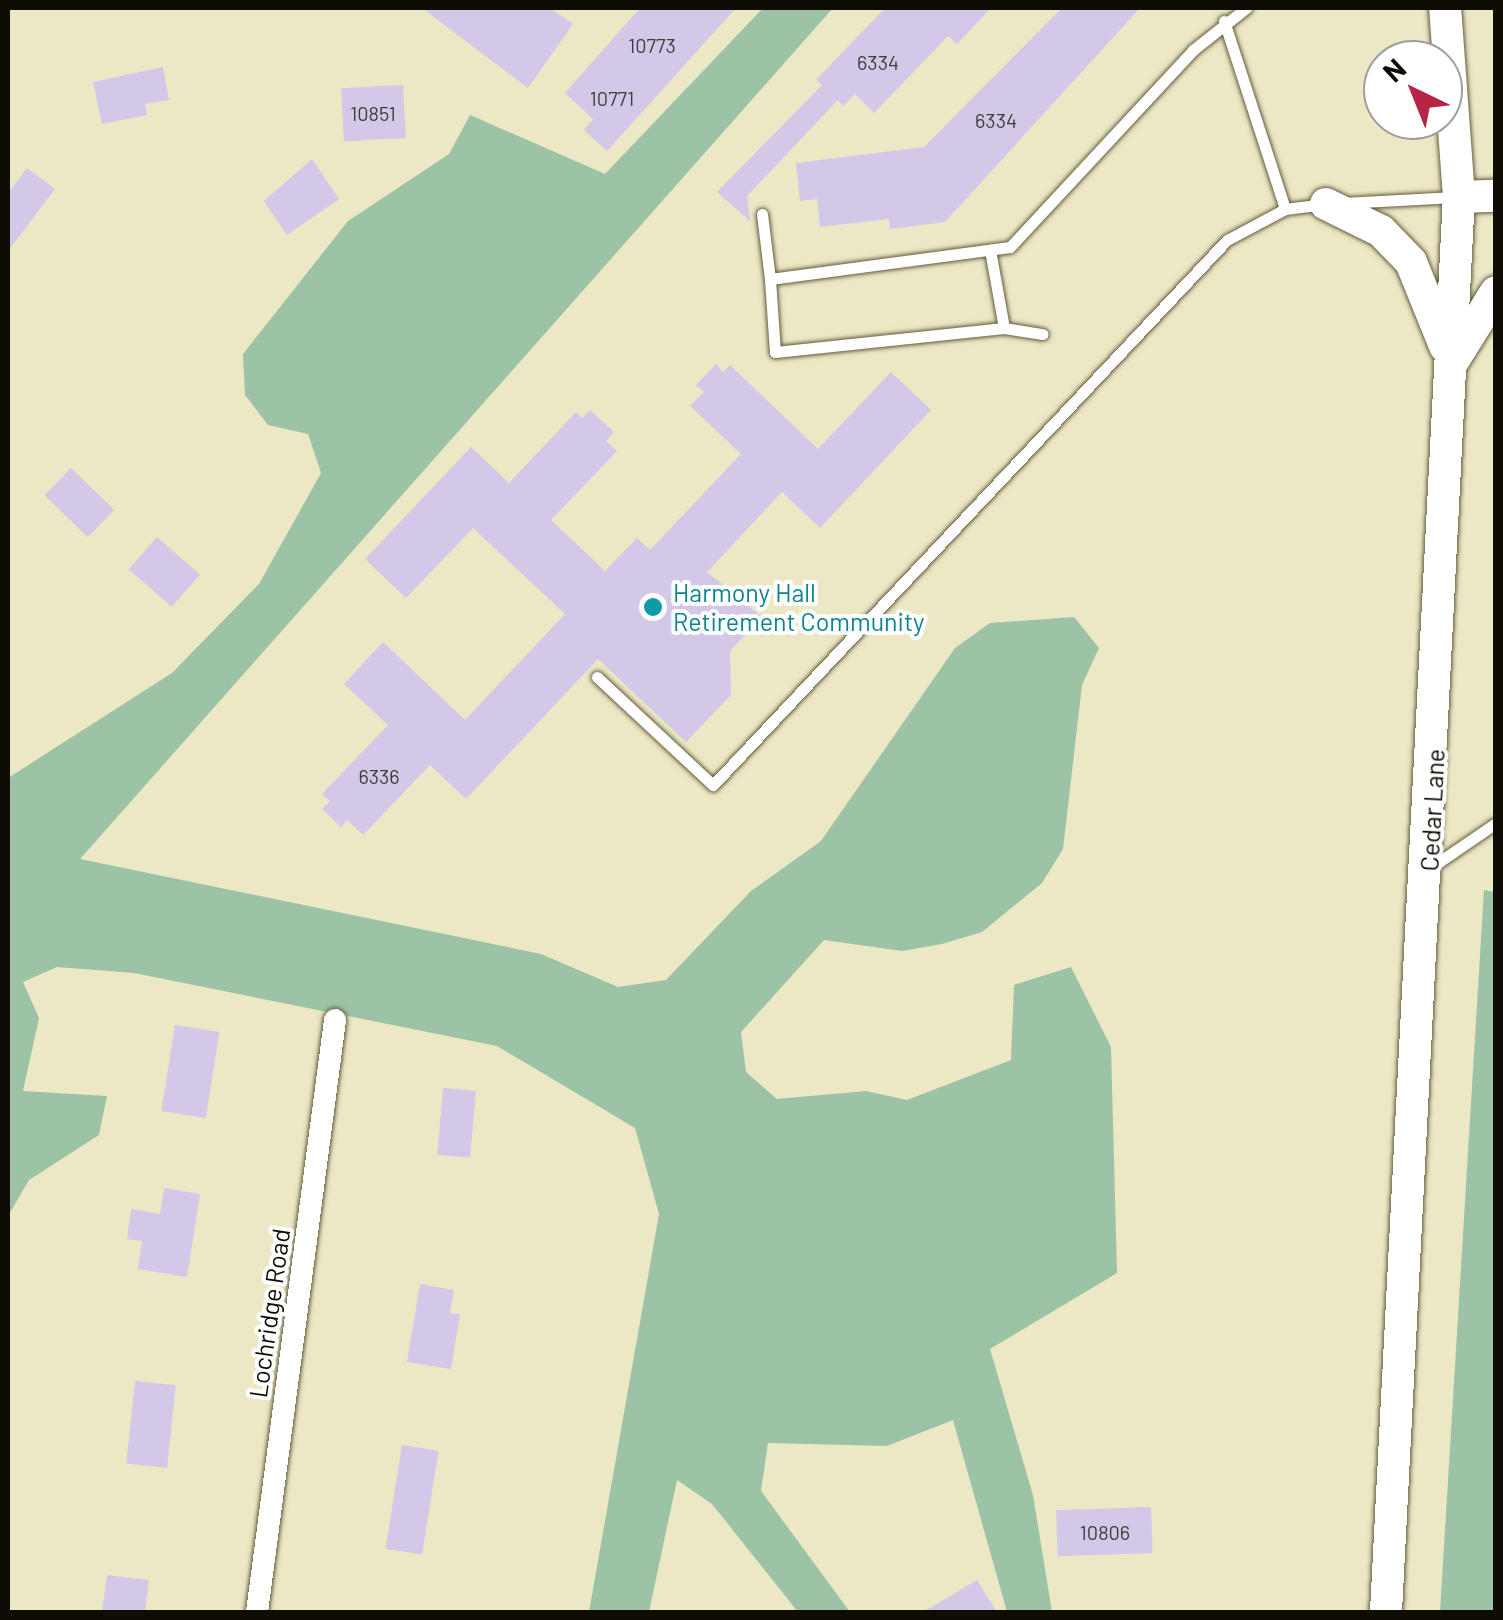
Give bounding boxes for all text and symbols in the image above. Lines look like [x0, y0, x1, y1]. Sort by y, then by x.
house number: 10773 [628, 33, 676, 57]
north arrow [1363, 40, 1463, 140]
house number: 6334 [857, 50, 899, 74]
text: N [1375, 51, 1412, 88]
house number: 10771 [590, 86, 634, 110]
house number: 10851 [350, 101, 396, 125]
house number: 6334 [975, 108, 1017, 132]
place label: Harmony Hall Retirement Community [673, 578, 925, 637]
marker: Harmony Hall Retirement Community [642, 596, 664, 618]
street label: Cedar Lane [1414, 748, 1450, 872]
house number: 6336 [358, 764, 400, 788]
street label: Lochridge Road [242, 1227, 296, 1399]
house number: 10806 [1080, 1520, 1130, 1544]

